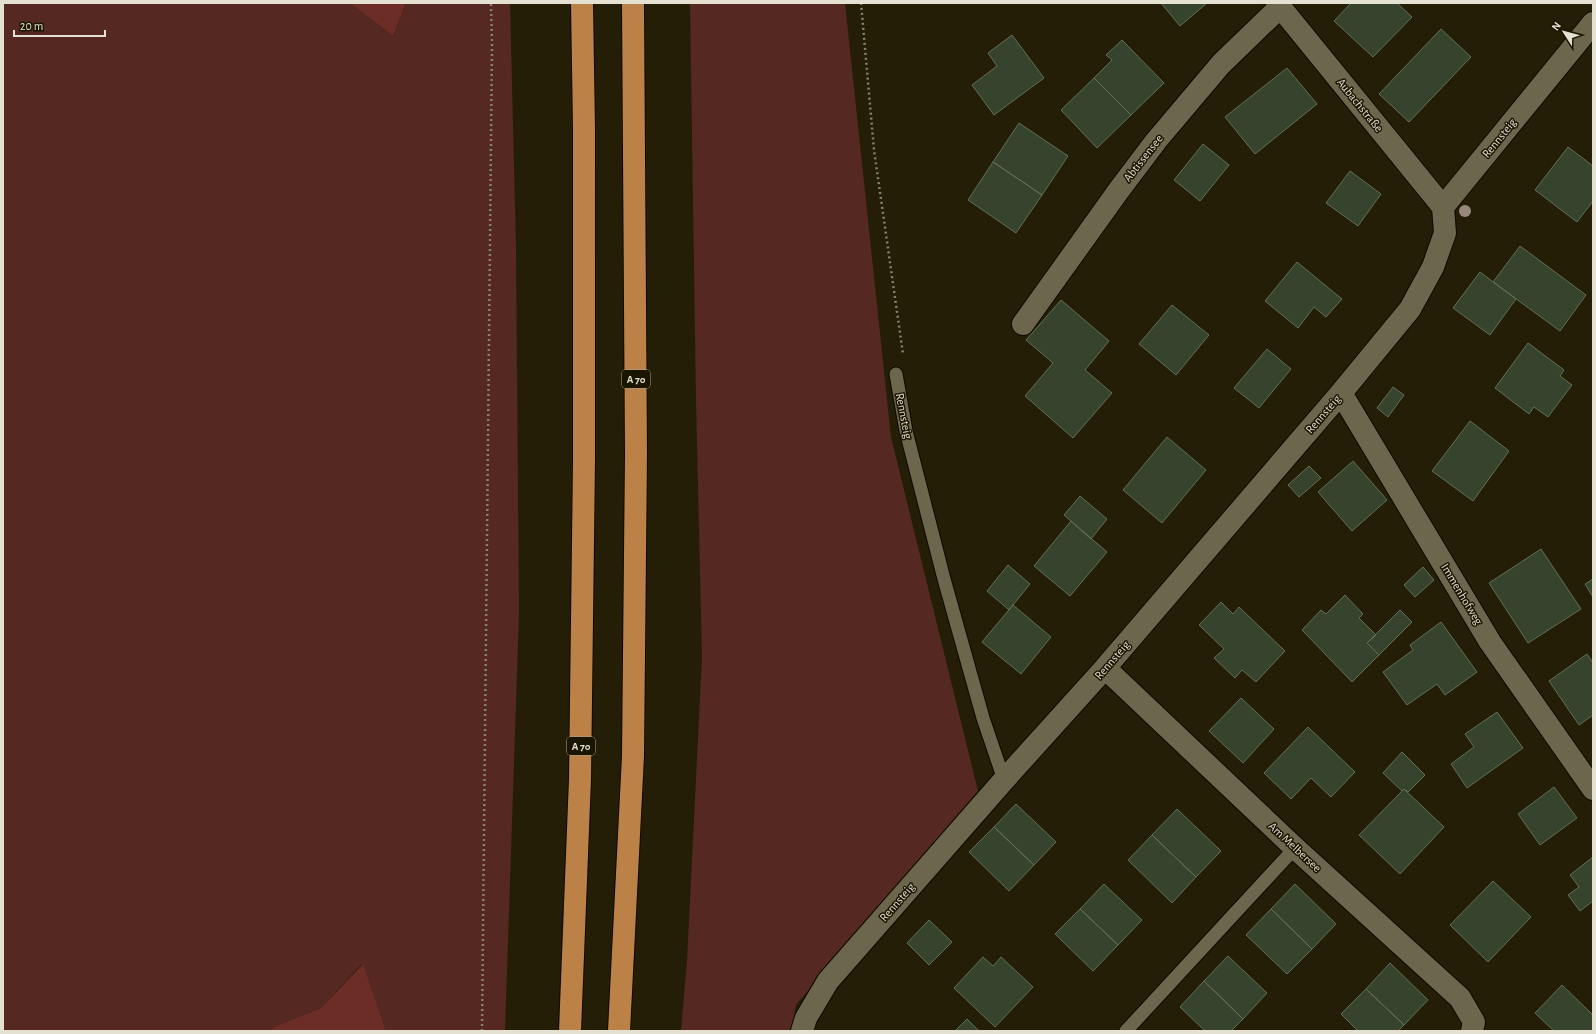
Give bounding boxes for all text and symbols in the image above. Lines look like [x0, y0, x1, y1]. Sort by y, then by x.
scale bar [14, 12, 105, 38]
north arrow [1544, 12, 1584, 52]
text: 20 m [20, 20, 43, 32]
text: N [1550, 20, 1563, 33]
street label: Aubachstraße [1335, 76, 1385, 134]
street label: Rennsteig [1480, 116, 1518, 160]
street label: Abtissensee [1121, 132, 1165, 184]
road number: A 70 [622, 370, 650, 388]
street label: Rennsteig [894, 392, 914, 440]
street label: Rennsteig [1303, 392, 1343, 435]
street label: Immenhofweg [1439, 561, 1485, 627]
street label: Rennsteig [1092, 638, 1132, 681]
road number: A 70 [567, 737, 595, 755]
street label: Am Melbersee [1266, 820, 1324, 874]
street label: Rennsteig [877, 880, 917, 923]

